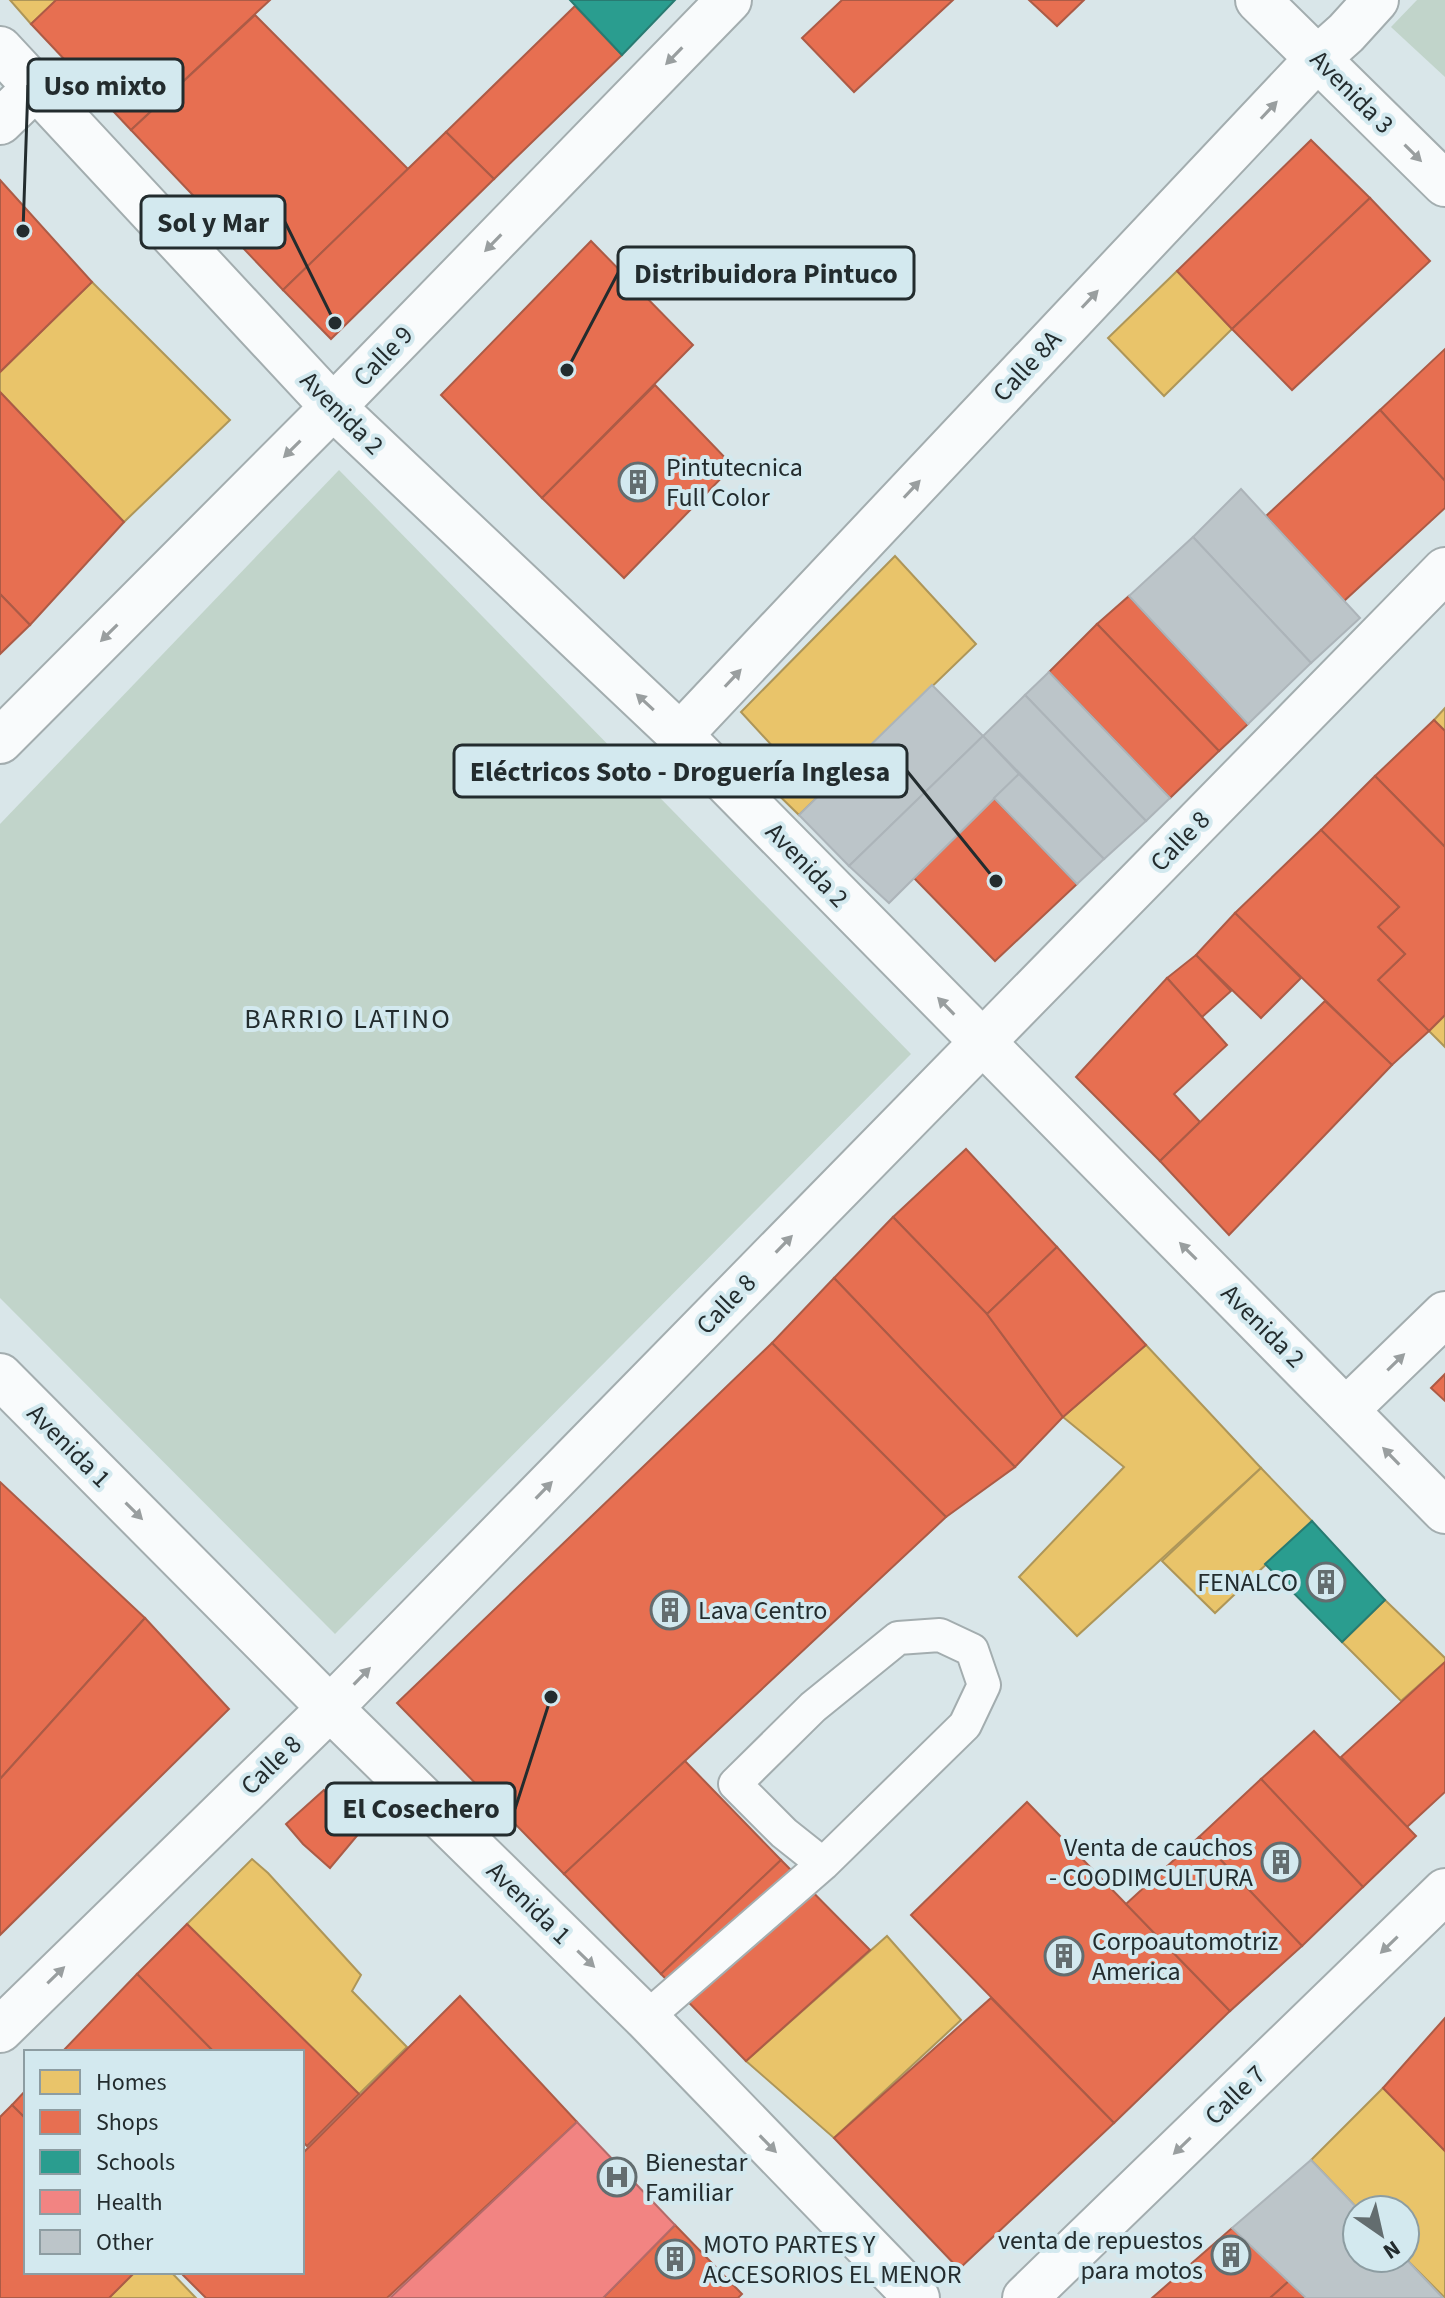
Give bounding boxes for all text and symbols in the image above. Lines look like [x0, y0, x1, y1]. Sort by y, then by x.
street label: Avenida 3 [1302, 42, 1402, 142]
one-way arrow [666, 46, 684, 65]
callout: Uso mixto [28, 59, 183, 111]
text: Uso mixto [43, 66, 167, 106]
one-way arrow [1259, 101, 1277, 120]
one-way arrow [1403, 143, 1422, 162]
callout: Sol y Mar [141, 196, 285, 248]
text: Sol y Mar [157, 203, 270, 243]
one-way arrow [485, 233, 503, 252]
callout: Distribuidora Pintuco [618, 247, 914, 299]
text: Distribuidora Pintuco [634, 254, 898, 294]
one-way arrow [1081, 290, 1099, 309]
street label: Calle 9 [345, 317, 421, 395]
street label: Calle 8A [984, 321, 1071, 410]
street label: Avenida 2 [292, 363, 392, 463]
one-way arrow [283, 439, 302, 458]
place label: Pintutecnica Full Color [666, 449, 803, 516]
building icon: Pintutecnica Full Color [617, 461, 659, 503]
one-way arrow [902, 479, 920, 498]
one-way arrow [100, 623, 118, 642]
one-way arrow [724, 669, 742, 688]
one-way arrow [636, 693, 655, 711]
callout: Eléctricos Soto - Droguería Inglesa [454, 745, 907, 797]
text: Eléctricos Soto - Droguería Inglesa [470, 752, 890, 792]
street label: Calle 8 [1142, 802, 1218, 880]
street label: Avenida 2 [757, 814, 857, 916]
one-way arrow [937, 997, 956, 1016]
district label: BARRIO LATINO [244, 999, 452, 1039]
one-way arrow [775, 1235, 793, 1254]
one-way arrow [1179, 1242, 1198, 1260]
street label: Calle 8 [688, 1265, 764, 1343]
street label: Avenida 2 [1213, 1276, 1313, 1376]
one-way arrow [1386, 1353, 1405, 1372]
street label: Avenida 1 [19, 1396, 119, 1496]
one-way arrow [1382, 1446, 1400, 1465]
one-way arrow [534, 1481, 552, 1500]
one-way arrow [124, 1501, 143, 1520]
building icon: FENALCO [1305, 1561, 1347, 1603]
place label: FENALCO [1197, 1564, 1298, 1601]
building icon: Lava Centro [649, 1589, 691, 1631]
place label: Lava Centro [698, 1592, 827, 1629]
one-way arrow [352, 1667, 370, 1686]
street label: Calle 8 [232, 1727, 310, 1803]
callout: El Cosechero [326, 1783, 515, 1835]
text: El Cosechero [342, 1789, 500, 1829]
place label: Venta de cauchos - COODIMCULTURA [1049, 1829, 1254, 1896]
building icon: Venta de cauchos - COODIMCULTURA [1260, 1841, 1302, 1883]
street label: Avenida 1 [478, 1853, 580, 1953]
place label: Corpoautomotriz America [1092, 1923, 1278, 1990]
building icon: Corpoautomotriz America [1043, 1935, 1085, 1977]
one-way arrow [1380, 1936, 1399, 1954]
one-way arrow [576, 1949, 595, 1967]
one-way arrow [46, 1966, 65, 1985]
legend [24, 2050, 304, 2274]
street label: Calle 7 [1196, 2057, 1274, 2133]
text: Homes [96, 2065, 167, 2100]
text: Shops [96, 2105, 158, 2140]
one-way arrow [758, 2134, 777, 2153]
one-way arrow [1173, 2136, 1192, 2155]
place label: Bienestar Familiar [645, 2144, 748, 2211]
text: Schools [96, 2145, 175, 2180]
hospital icon: Bienestar Familiar [596, 2156, 638, 2198]
text: Health [96, 2185, 163, 2220]
north arrow [1341, 2194, 1421, 2274]
place label: venta de repuestos para motos [998, 2222, 1203, 2289]
text: Other [96, 2225, 154, 2260]
place label: MOTO PARTES Y ACCESORIOS EL MENOR [703, 2226, 962, 2293]
text: N [1377, 2232, 1407, 2267]
building icon: venta de repuestos para motos [1210, 2234, 1252, 2276]
building icon: MOTO PARTES Y ACCESORIOS EL MENOR [654, 2238, 696, 2280]

